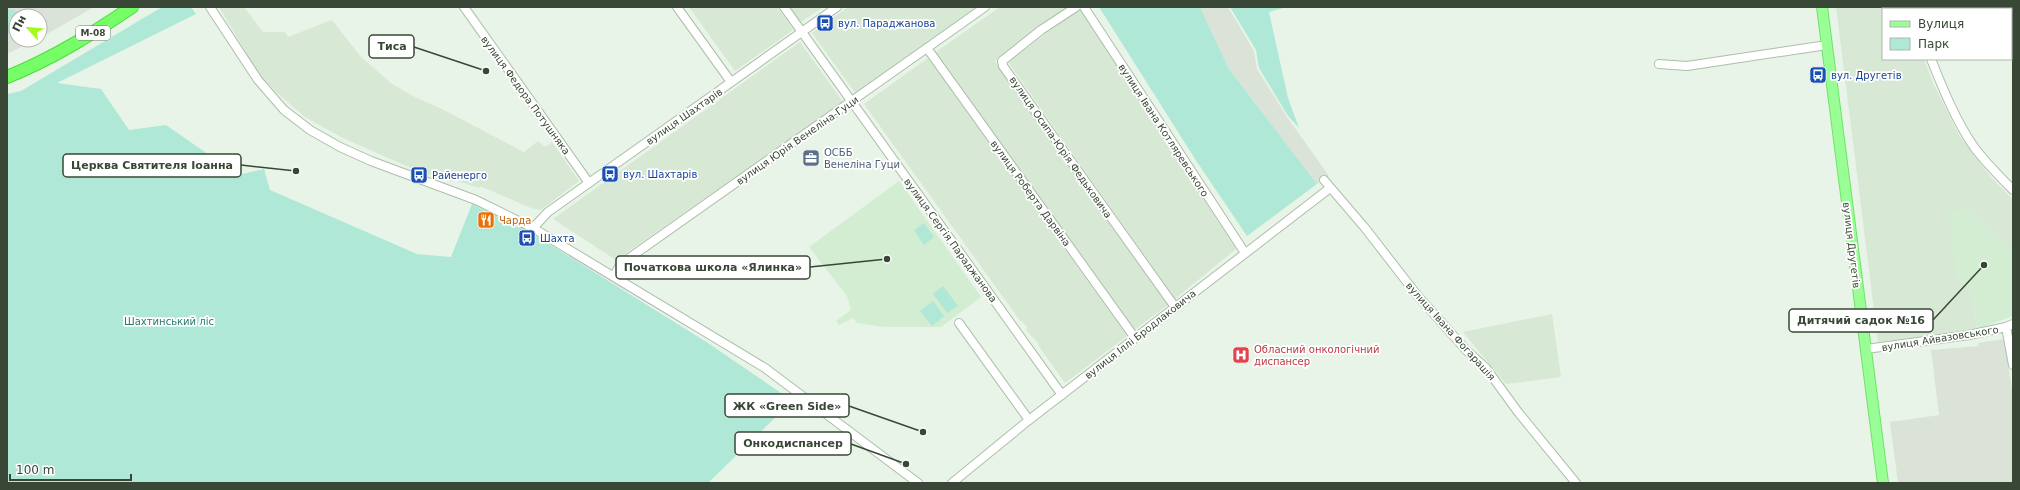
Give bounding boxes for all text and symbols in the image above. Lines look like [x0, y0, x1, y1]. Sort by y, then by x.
north arrow [8, 8, 48, 48]
legend [1882, 8, 2012, 60]
text: Пн [10, 13, 29, 34]
bus stop icon: вул. Параджанова [815, 13, 835, 33]
text: Вулиця [1918, 17, 1964, 31]
place label: вул. Параджанова [838, 18, 935, 29]
road number: М-08 [76, 26, 110, 40]
street label: вулиця Федора Потушняка [479, 34, 572, 157]
callout: Тиса [369, 35, 414, 58]
text: Парк [1918, 37, 1949, 51]
text: Тиса [377, 40, 407, 53]
street label: вулиця Івана Котляревського [1116, 62, 1211, 199]
bus stop icon: вул. Другетів [1808, 65, 1828, 85]
place label: вул. Другетів [1831, 70, 1902, 81]
street label: вулиця Осипа-Юрія Федьковича [1007, 74, 1114, 220]
street label: вулиця Шахтарів [644, 86, 725, 147]
street label: вулиця Юрія Венеліна-Гуци [734, 94, 860, 187]
street label: вулиця Роберта Дарвіна [988, 138, 1073, 248]
place label: ОСББ Венеліна Гуци [824, 147, 900, 170]
office icon: ОСББ Венеліна Гуци [801, 148, 821, 168]
callout: Церква Святителя Іоанна [63, 154, 241, 177]
text: Церква Святителя Іоанна [71, 159, 233, 172]
bus stop icon: вул. Шахтарів [600, 164, 620, 184]
bus stop icon: Райенерго [409, 165, 429, 185]
place label: вул. Шахтарів [623, 169, 697, 180]
place label: Райенерго [432, 170, 487, 181]
street label: вулиця Сергія Параджанова [902, 176, 999, 304]
street label: вулиця Другетів [1841, 201, 1862, 289]
restaurant icon: Чарда [476, 210, 496, 230]
place label: Чарда [499, 215, 531, 226]
bus stop icon: Шахта [517, 228, 537, 248]
place label: Шахта [540, 233, 575, 244]
callout: Початкова школа «Ялинка» [616, 256, 810, 279]
text: Початкова школа «Ялинка» [624, 261, 802, 274]
street label: вулиця Івана Фогарашія [1404, 280, 1498, 383]
street label: вулиця Іллі Бродлаковича [1083, 288, 1198, 381]
callout: Дитячий садок №16 [1789, 309, 1933, 332]
text: Дитячий садок №16 [1797, 314, 1925, 327]
park label: Шахтинський ліс [124, 316, 214, 327]
street label: вулиця Айвазовського [1881, 324, 1999, 353]
place label: Обласний онкологічний диспансер [1254, 344, 1380, 367]
hospital icon: Обласний онкологічний диспансер [1231, 345, 1251, 365]
callout: ЖК «Green Side» [725, 394, 849, 417]
text: ЖК «Green Side» [733, 400, 841, 413]
callout: Онкодиспансер [735, 432, 851, 455]
text: Онкодиспансер [743, 437, 843, 450]
scale bar [10, 456, 131, 482]
text: 100 m [16, 463, 54, 477]

